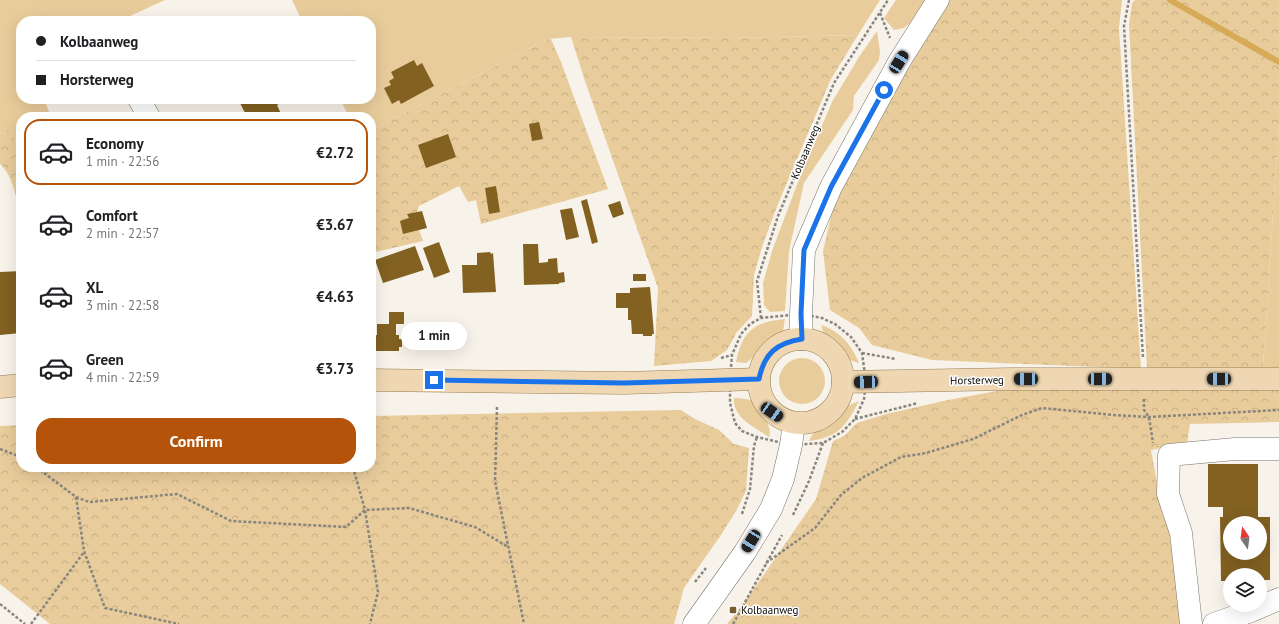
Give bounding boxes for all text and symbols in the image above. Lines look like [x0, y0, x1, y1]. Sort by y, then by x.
text: Kolbaanweg [60, 32, 138, 51]
car [888, 49, 910, 75]
text: Horsterweg [60, 70, 134, 89]
route start [875, 81, 893, 99]
street label: Kolbaanweg [787, 123, 823, 181]
icon: car [38, 134, 74, 170]
text: Economy [86, 134, 144, 153]
text: €2.72 [316, 143, 354, 162]
text: 1 min · 22:56 [86, 153, 159, 170]
icon: car [38, 206, 74, 242]
text: Comfort [86, 206, 138, 225]
text: €3.67 [316, 215, 354, 234]
text: 2 min · 22:57 [86, 225, 159, 242]
icon: car [38, 278, 74, 314]
text: XL [86, 278, 103, 297]
text: €4.63 [316, 287, 354, 306]
text: 3 min · 22:58 [86, 297, 159, 314]
callout: 1 min [401, 322, 467, 350]
text: 1 min [418, 327, 450, 344]
icon: car [38, 350, 74, 386]
text: Green [86, 350, 124, 369]
text: €3.73 [316, 359, 354, 378]
text: 4 min · 22:59 [86, 369, 159, 386]
route end [425, 371, 443, 389]
street label: Horsterweg [950, 373, 1004, 387]
car [1014, 373, 1038, 385]
car [1088, 373, 1112, 385]
car [1207, 373, 1231, 385]
car [854, 376, 878, 388]
car [759, 400, 785, 424]
button: Confirm [36, 418, 356, 464]
north arrow [1223, 516, 1267, 560]
map controls [1223, 516, 1267, 612]
car [740, 528, 762, 554]
button: layers [1223, 568, 1267, 612]
place label: Kolbaanweg [741, 603, 799, 617]
marker: Kolbaanweg [728, 605, 738, 615]

